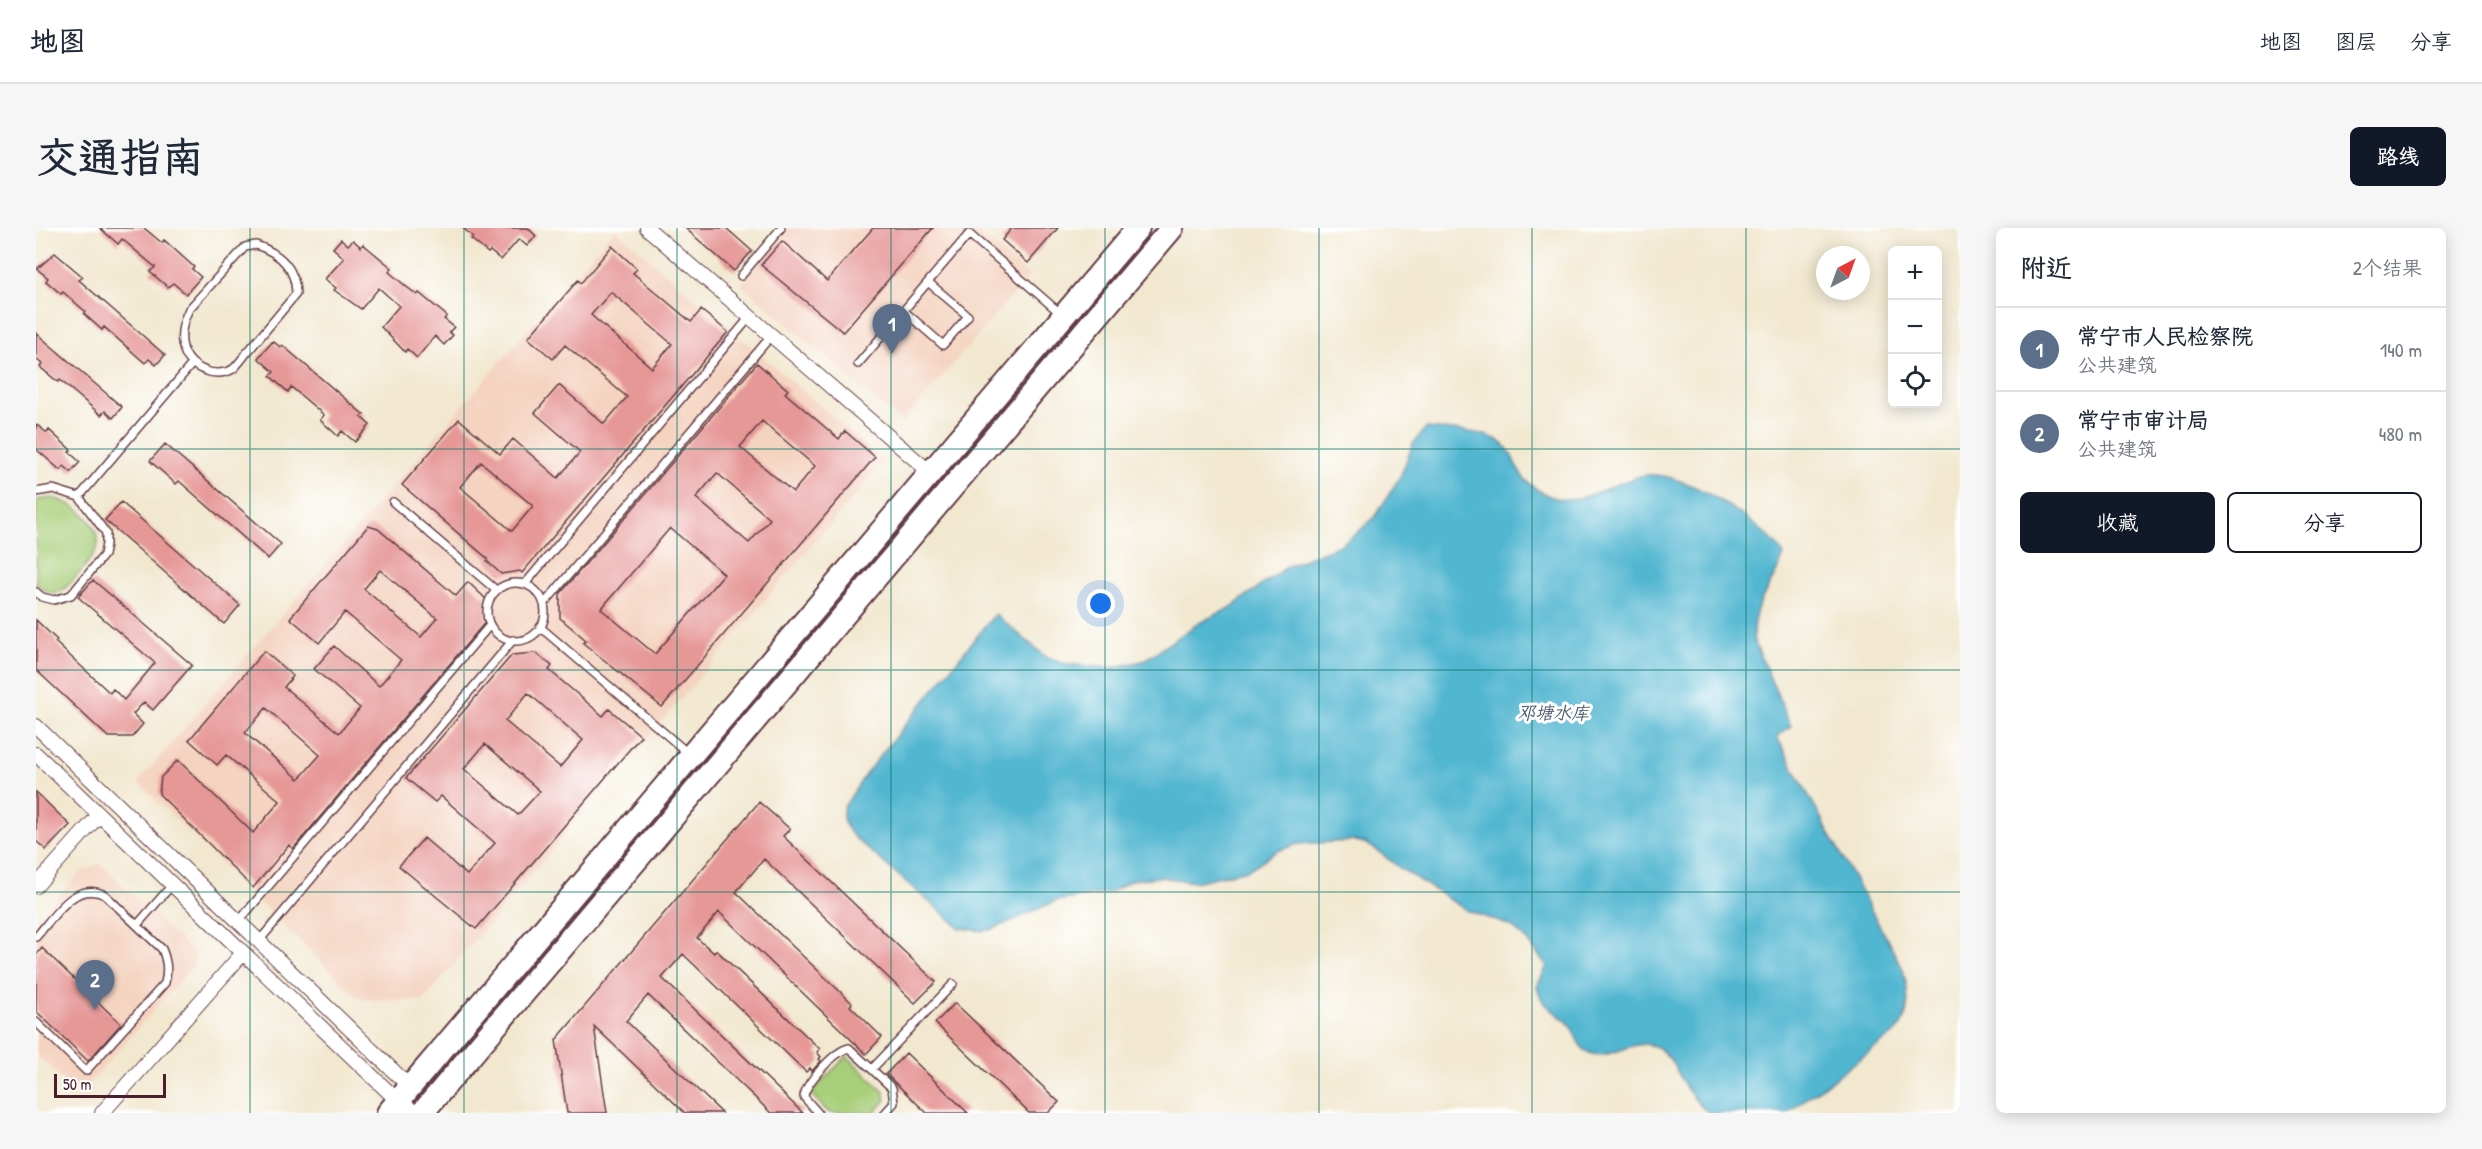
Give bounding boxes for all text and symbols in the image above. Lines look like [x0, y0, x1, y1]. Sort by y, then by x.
text: 地图 [30, 22, 86, 60]
text: 地图 [2260, 27, 2302, 56]
text: 图层 [2335, 27, 2377, 56]
text: 分享 [2410, 27, 2452, 56]
button: 路线 [2350, 127, 2446, 186]
text: 交通指南 [36, 128, 204, 185]
north arrow [1816, 246, 1870, 300]
map controls [1888, 246, 1942, 408]
button: + [1888, 246, 1942, 300]
text: 附近 [2020, 250, 2072, 285]
text: 2个结果 [2353, 254, 2422, 281]
button: − [1888, 300, 1942, 354]
pin: 1 [872, 304, 912, 354]
text: 常宁市人民检察院 [2077, 321, 2253, 351]
text: 1 [2036, 336, 2043, 363]
text: 140 m [2380, 336, 2422, 363]
text: 公共建筑 [2077, 351, 2157, 378]
button: locate [1888, 354, 1942, 408]
text: 常宁市审计局 [2077, 405, 2209, 435]
text: 2 [2035, 420, 2044, 447]
text: 480 m [2379, 420, 2422, 447]
text: 公共建筑 [2077, 435, 2157, 462]
button: 收藏 [2020, 492, 2215, 553]
button: 分享 [2227, 492, 2422, 553]
your location [1086, 589, 1115, 618]
water label: 邓塘水库 [1517, 700, 1591, 725]
pin: 2 [76, 960, 114, 1010]
scale bar [54, 1071, 166, 1098]
text: 50 m [63, 1073, 92, 1095]

